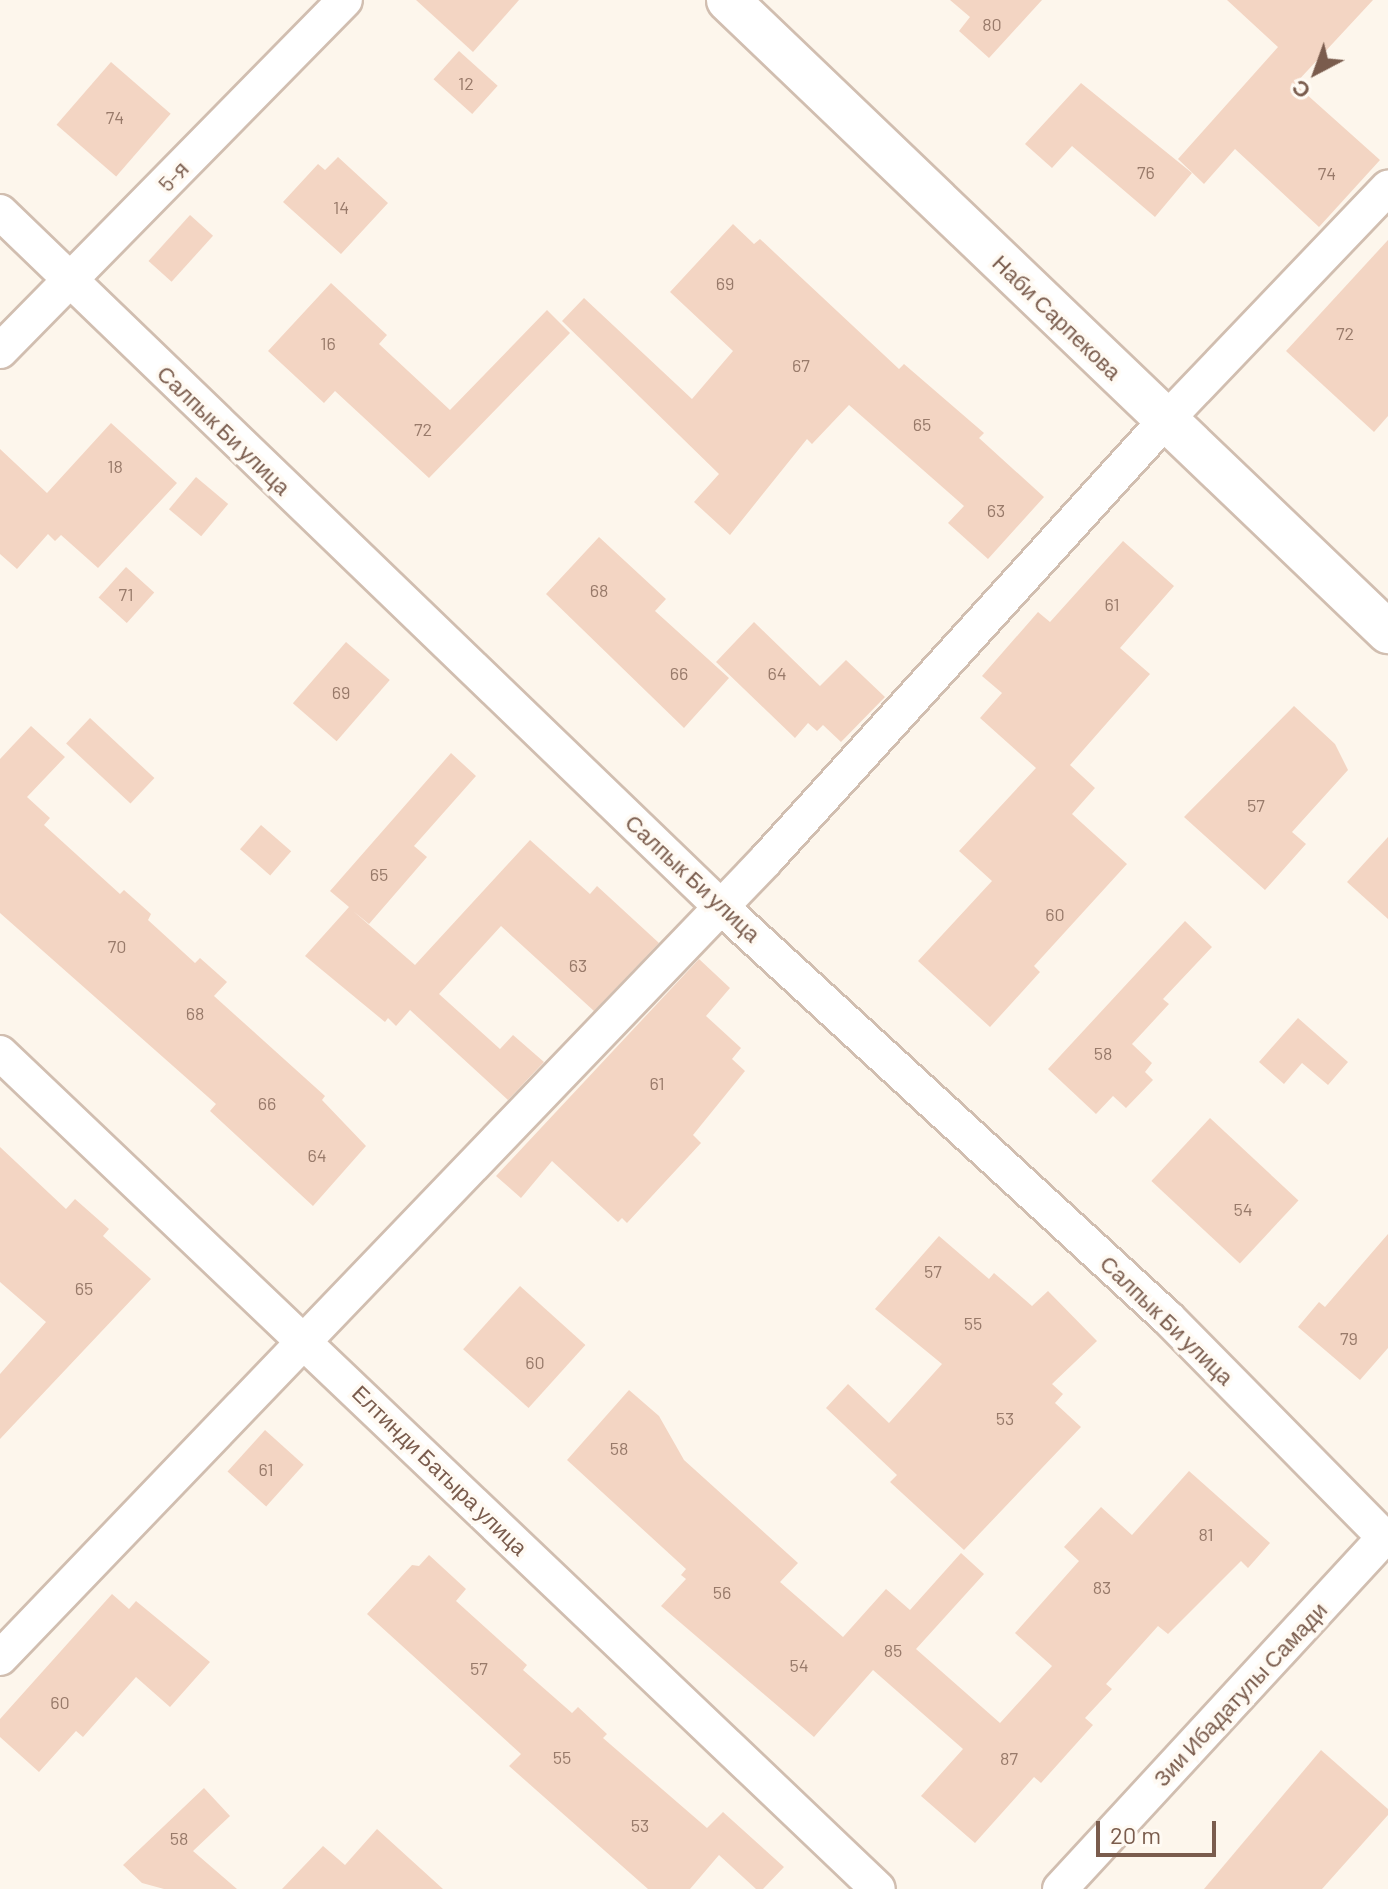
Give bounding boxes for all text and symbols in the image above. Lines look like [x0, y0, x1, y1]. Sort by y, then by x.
house number: 80 [982, 13, 1002, 35]
north arrow [1276, 32, 1356, 112]
house number: 12 [458, 72, 474, 94]
text: С [1286, 75, 1315, 105]
house number: 74 [106, 106, 124, 128]
street label: 5-я [152, 155, 194, 197]
house number: 76 [1137, 161, 1155, 183]
house number: 74 [1318, 162, 1336, 184]
house number: 14 [333, 196, 349, 218]
street label: Наби Сарпекова [987, 249, 1127, 385]
house number: 69 [716, 272, 734, 294]
house number: 72 [1336, 322, 1354, 344]
house number: 16 [320, 332, 336, 354]
house number: 67 [792, 354, 810, 376]
street label: Салпык Би улица [152, 360, 296, 500]
house number: 65 [913, 413, 931, 435]
house number: 72 [414, 418, 432, 440]
house number: 18 [107, 455, 123, 477]
house number: 63 [987, 499, 1005, 521]
house number: 68 [590, 579, 608, 601]
house number: 71 [119, 583, 133, 605]
house number: 61 [1104, 593, 1120, 615]
house number: 66 [670, 662, 688, 684]
house number: 64 [767, 662, 787, 684]
house number: 69 [332, 681, 350, 703]
house number: 57 [1247, 794, 1265, 816]
street label: Салпык Би улица [620, 809, 766, 947]
house number: 65 [370, 863, 388, 885]
house number: 60 [1045, 903, 1065, 925]
house number: 70 [108, 935, 126, 957]
house number: 63 [569, 954, 587, 976]
house number: 68 [186, 1002, 204, 1024]
house number: 58 [1094, 1042, 1112, 1064]
house number: 61 [649, 1072, 665, 1094]
house number: 66 [258, 1092, 276, 1114]
house number: 64 [307, 1144, 327, 1166]
house number: 54 [1233, 1198, 1253, 1220]
street label: Салпык Би улица [1095, 1250, 1239, 1390]
house number: 57 [924, 1260, 942, 1282]
house number: 65 [75, 1277, 93, 1299]
house number: 55 [964, 1312, 982, 1334]
house number: 79 [1340, 1327, 1358, 1349]
house number: 60 [525, 1351, 545, 1373]
street label: Елтинди Батыра улица [347, 1380, 533, 1560]
house number: 53 [996, 1407, 1014, 1429]
house number: 58 [610, 1437, 628, 1459]
house number: 61 [258, 1458, 274, 1480]
house number: 81 [1198, 1523, 1214, 1545]
house number: 83 [1093, 1576, 1111, 1598]
house number: 56 [713, 1581, 731, 1603]
street label: Зии Ибадатулы Самади [1148, 1597, 1332, 1791]
house number: 85 [884, 1639, 902, 1661]
house number: 54 [789, 1654, 809, 1676]
house number: 57 [470, 1657, 488, 1679]
house number: 60 [50, 1691, 70, 1713]
house number: 55 [553, 1746, 571, 1768]
house number: 87 [1000, 1747, 1018, 1769]
scale bar [1100, 1805, 1220, 1855]
house number: 53 [631, 1814, 649, 1836]
text: 20 m [1110, 1820, 1161, 1849]
house number: 58 [170, 1827, 188, 1849]

